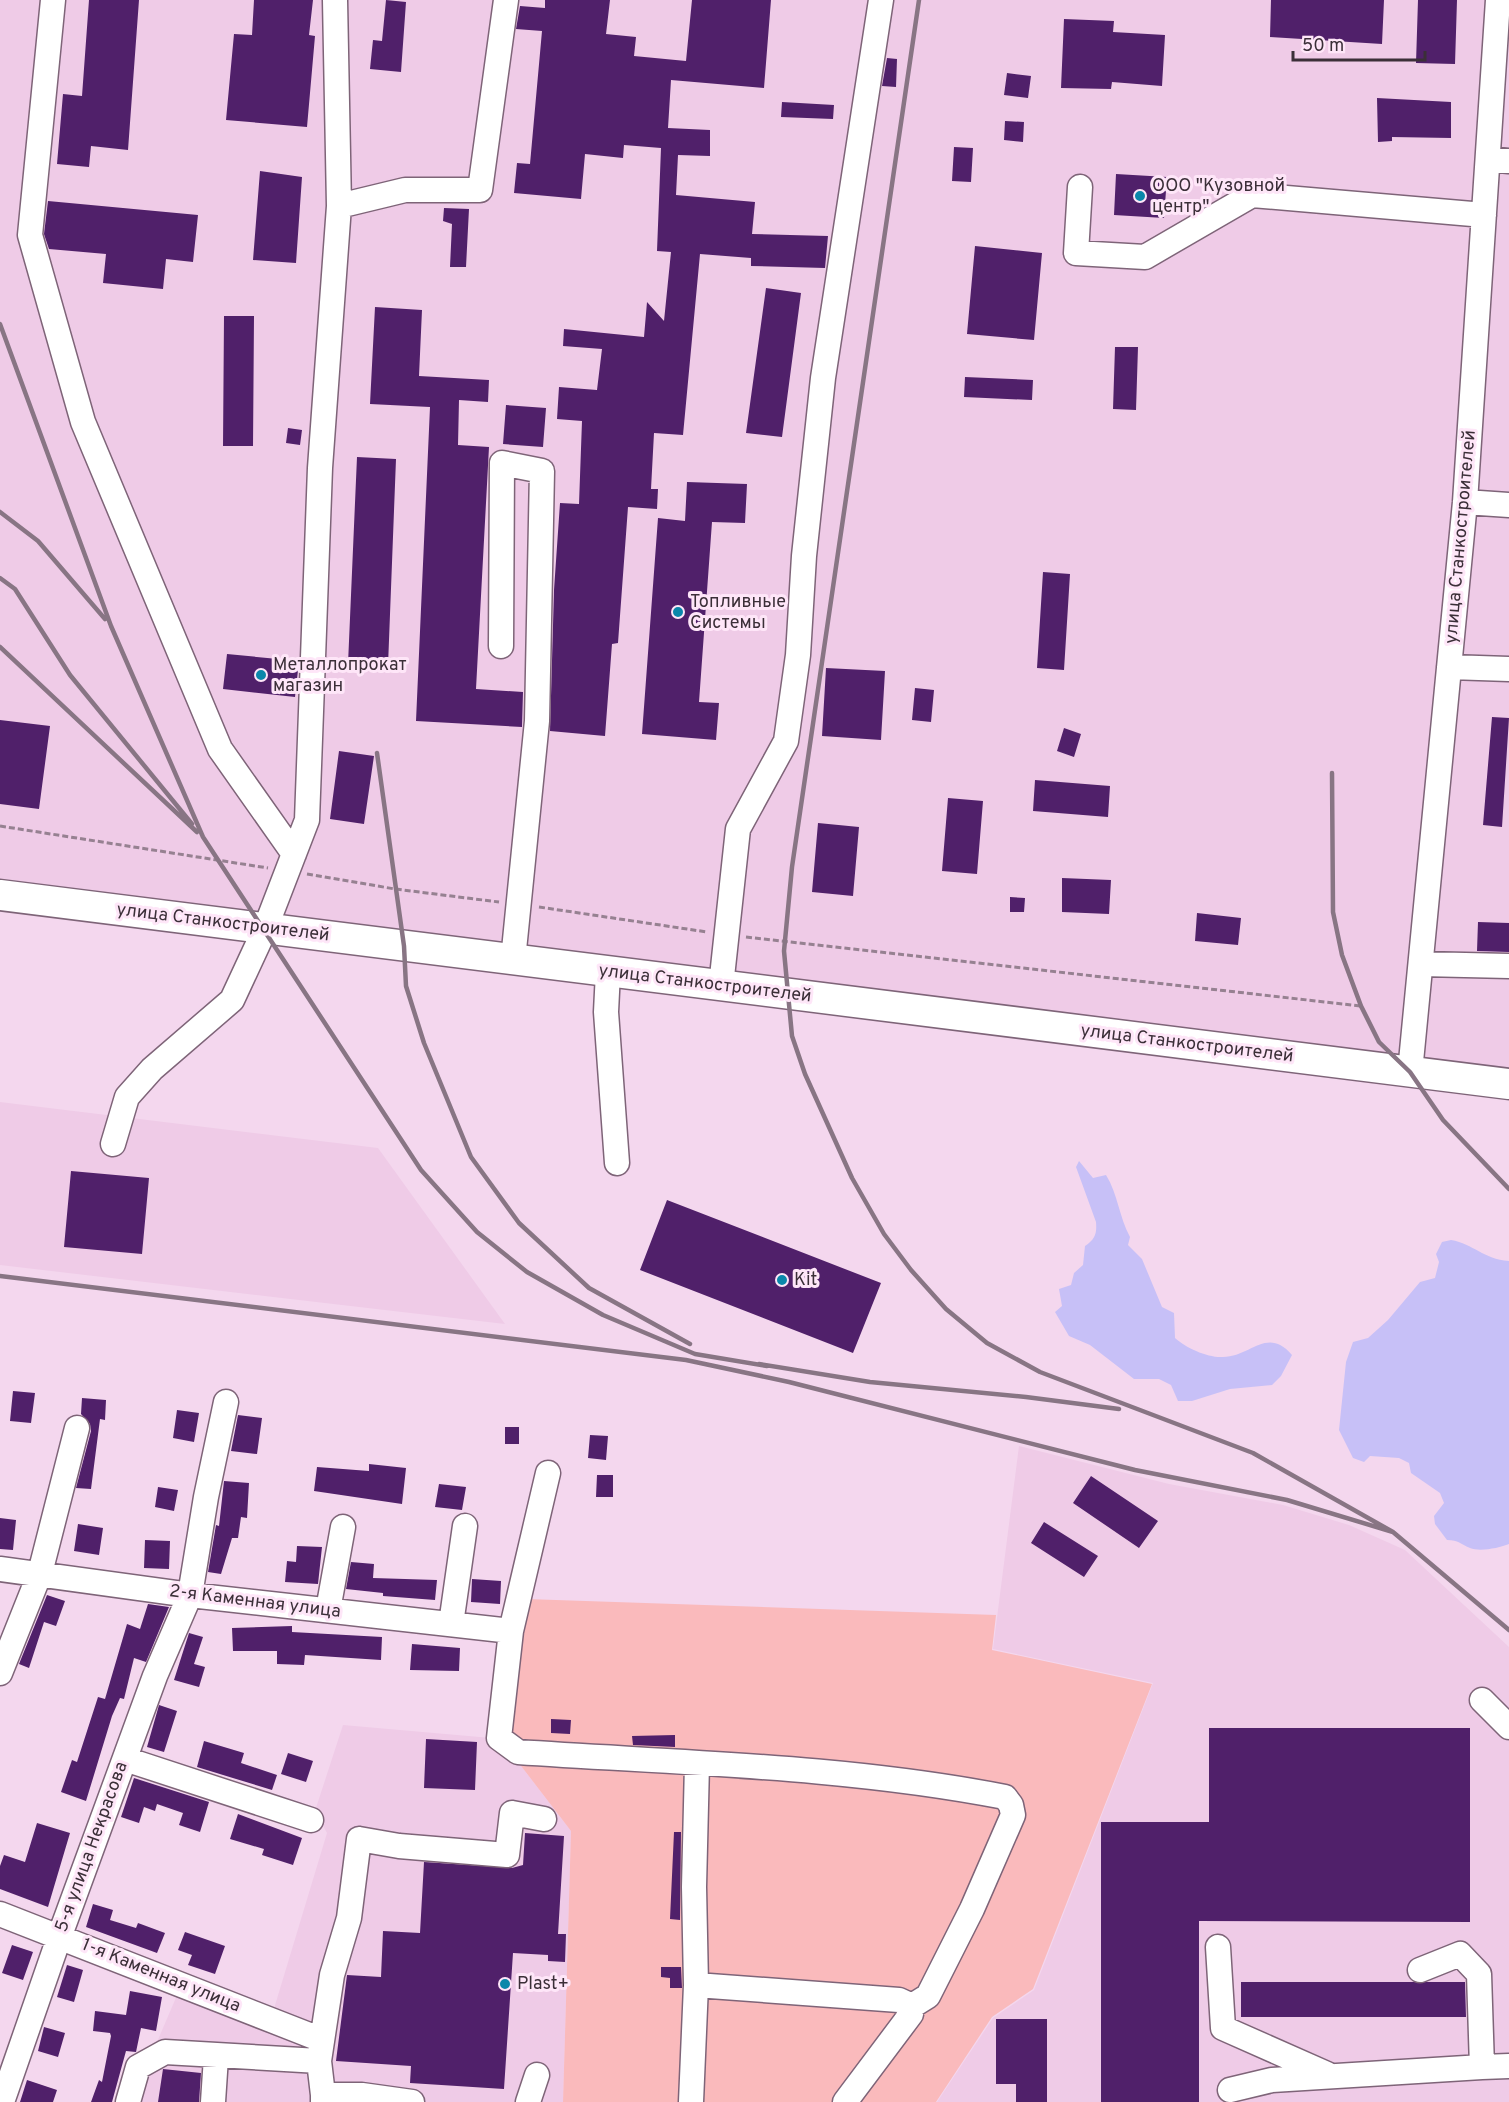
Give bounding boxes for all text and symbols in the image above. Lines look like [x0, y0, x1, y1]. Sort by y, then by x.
scale bar [1293, 24, 1425, 62]
text: 50 m [1302, 35, 1344, 58]
place label: ООО "Кузовной центр" [1152, 175, 1285, 219]
marker: ООО "Кузовной центр" [1133, 189, 1147, 203]
street label: улица Станкостроителей [1440, 429, 1482, 645]
place label: Топливные Системы [690, 591, 786, 635]
marker: Топливные Системы [671, 605, 685, 619]
place label: Металлопрокат магазин [273, 654, 407, 698]
marker: Металлопрокат магазин [254, 668, 268, 682]
street label: улица Станкостроителей [115, 899, 331, 947]
street label: улица Станкостроителей [597, 960, 813, 1008]
street label: улица Станкостроителей [1079, 1020, 1295, 1068]
place label: Kit [794, 1269, 817, 1292]
marker: Kit [775, 1273, 789, 1287]
street label: 2-я Каменная улица [168, 1580, 342, 1624]
street label: 5-я улица Некрасова [50, 1759, 134, 1935]
street label: 1-я Каменная улица [78, 1934, 244, 2018]
place label: Plast+ [517, 1973, 569, 1996]
marker: Plast+ [498, 1977, 512, 1991]

